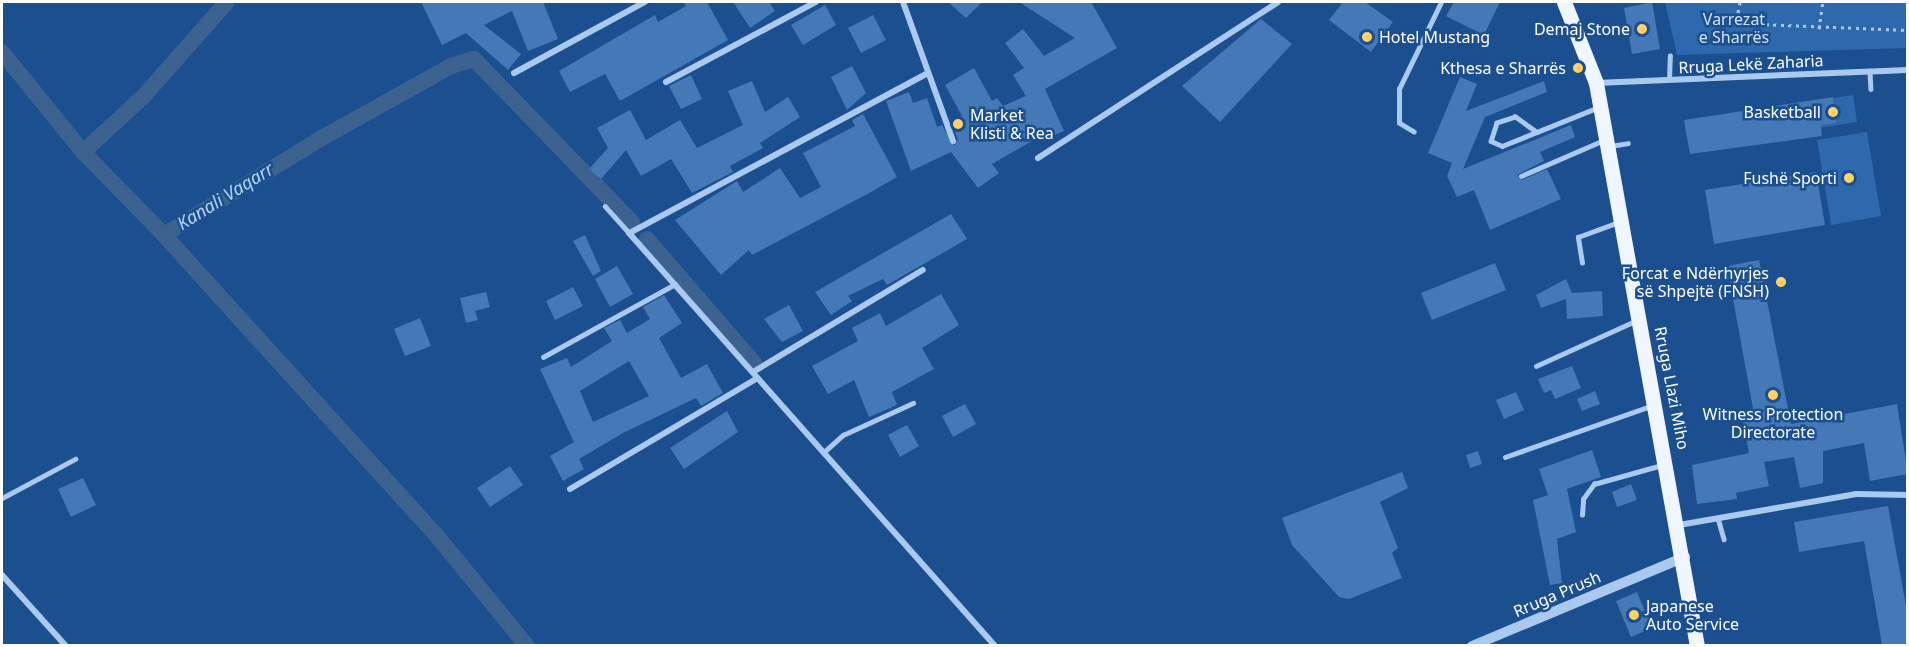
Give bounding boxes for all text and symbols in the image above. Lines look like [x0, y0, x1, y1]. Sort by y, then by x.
park label: Varrezat e Sharrës [1699, 9, 1769, 47]
place label: Demaj Stone [1534, 19, 1630, 39]
marker: Demaj Stone [1635, 22, 1649, 36]
place label: Hotel Mustang [1379, 27, 1490, 47]
marker: Hotel Mustang [1360, 30, 1374, 44]
street label: Rruga Lekë Zaharia [1678, 51, 1824, 77]
place label: Kthesa e Sharrës [1440, 58, 1566, 78]
marker: Kthesa e Sharrës [1571, 61, 1585, 75]
place label: Basketball [1744, 102, 1821, 122]
place label: Market Klisti & Rea [970, 105, 1054, 143]
marker: Basketball [1826, 105, 1840, 119]
marker: Market Klisti & Rea [951, 117, 965, 131]
water label: Kanali Vaqarr [173, 158, 277, 234]
place label: Fushë Sporti [1743, 168, 1837, 188]
marker: Fushë Sporti [1842, 171, 1856, 185]
place label: Forcat e Ndërhyrjes së Shpejtë (FNSH) [1622, 263, 1769, 301]
marker: Forcat e Ndërhyrjes së Shpejtë (FNSH) [1774, 275, 1788, 289]
street label: Rruga Llazi Miho [1651, 325, 1693, 451]
marker: Witness Protection Directorate [1766, 388, 1780, 402]
place label: Witness Protection Directorate [1703, 404, 1843, 442]
street label: Rruga Prush [1510, 567, 1604, 621]
place label: Japanese Auto Service [1646, 596, 1739, 634]
marker: Japanese Auto Service [1627, 608, 1641, 622]

